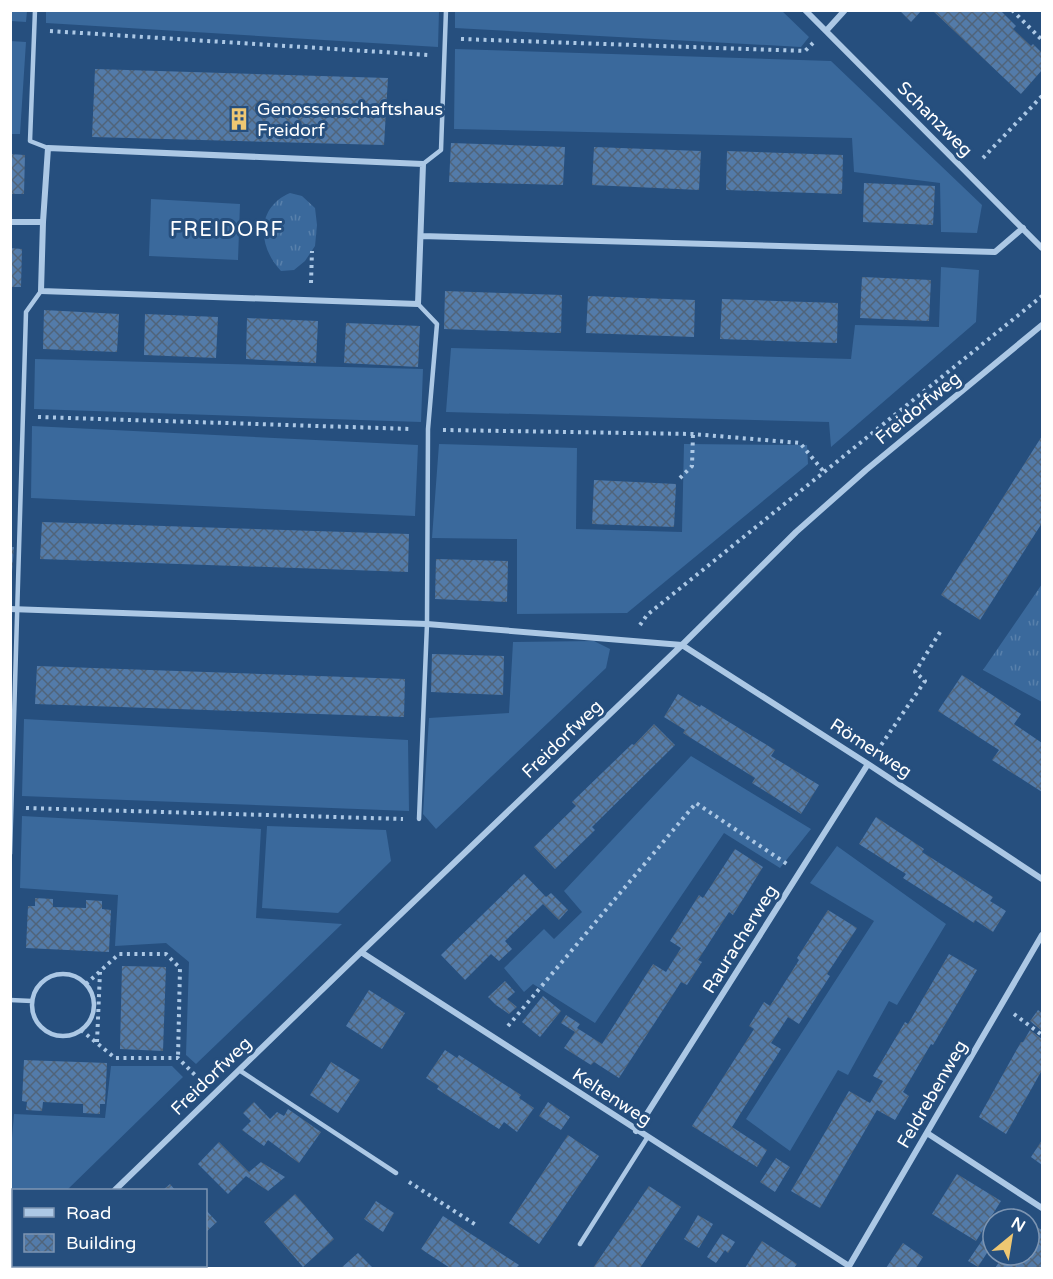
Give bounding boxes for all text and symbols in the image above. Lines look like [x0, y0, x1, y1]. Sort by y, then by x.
street label: Schanzweg [893, 77, 977, 161]
place label: Genossenschaftshaus Freidorf [257, 98, 443, 141]
building icon: Genossenschaftshaus Freidorf [226, 106, 252, 132]
district label: FREIDORF [170, 218, 284, 242]
street label: Freidorfweg [871, 367, 965, 449]
street label: Freidorfweg [517, 695, 607, 783]
street label: Römerweg [826, 713, 916, 783]
street label: Rauracherweg [698, 881, 782, 997]
street label: Freidorfweg [166, 1032, 256, 1120]
street label: Feldrebenweg [892, 1036, 972, 1152]
street label: Keltenweg [568, 1063, 656, 1131]
legend [12, 1189, 207, 1267]
text: Road [66, 1202, 111, 1224]
north arrow [981, 1207, 1041, 1267]
text: N [1007, 1213, 1029, 1237]
text: Building [66, 1232, 136, 1254]

